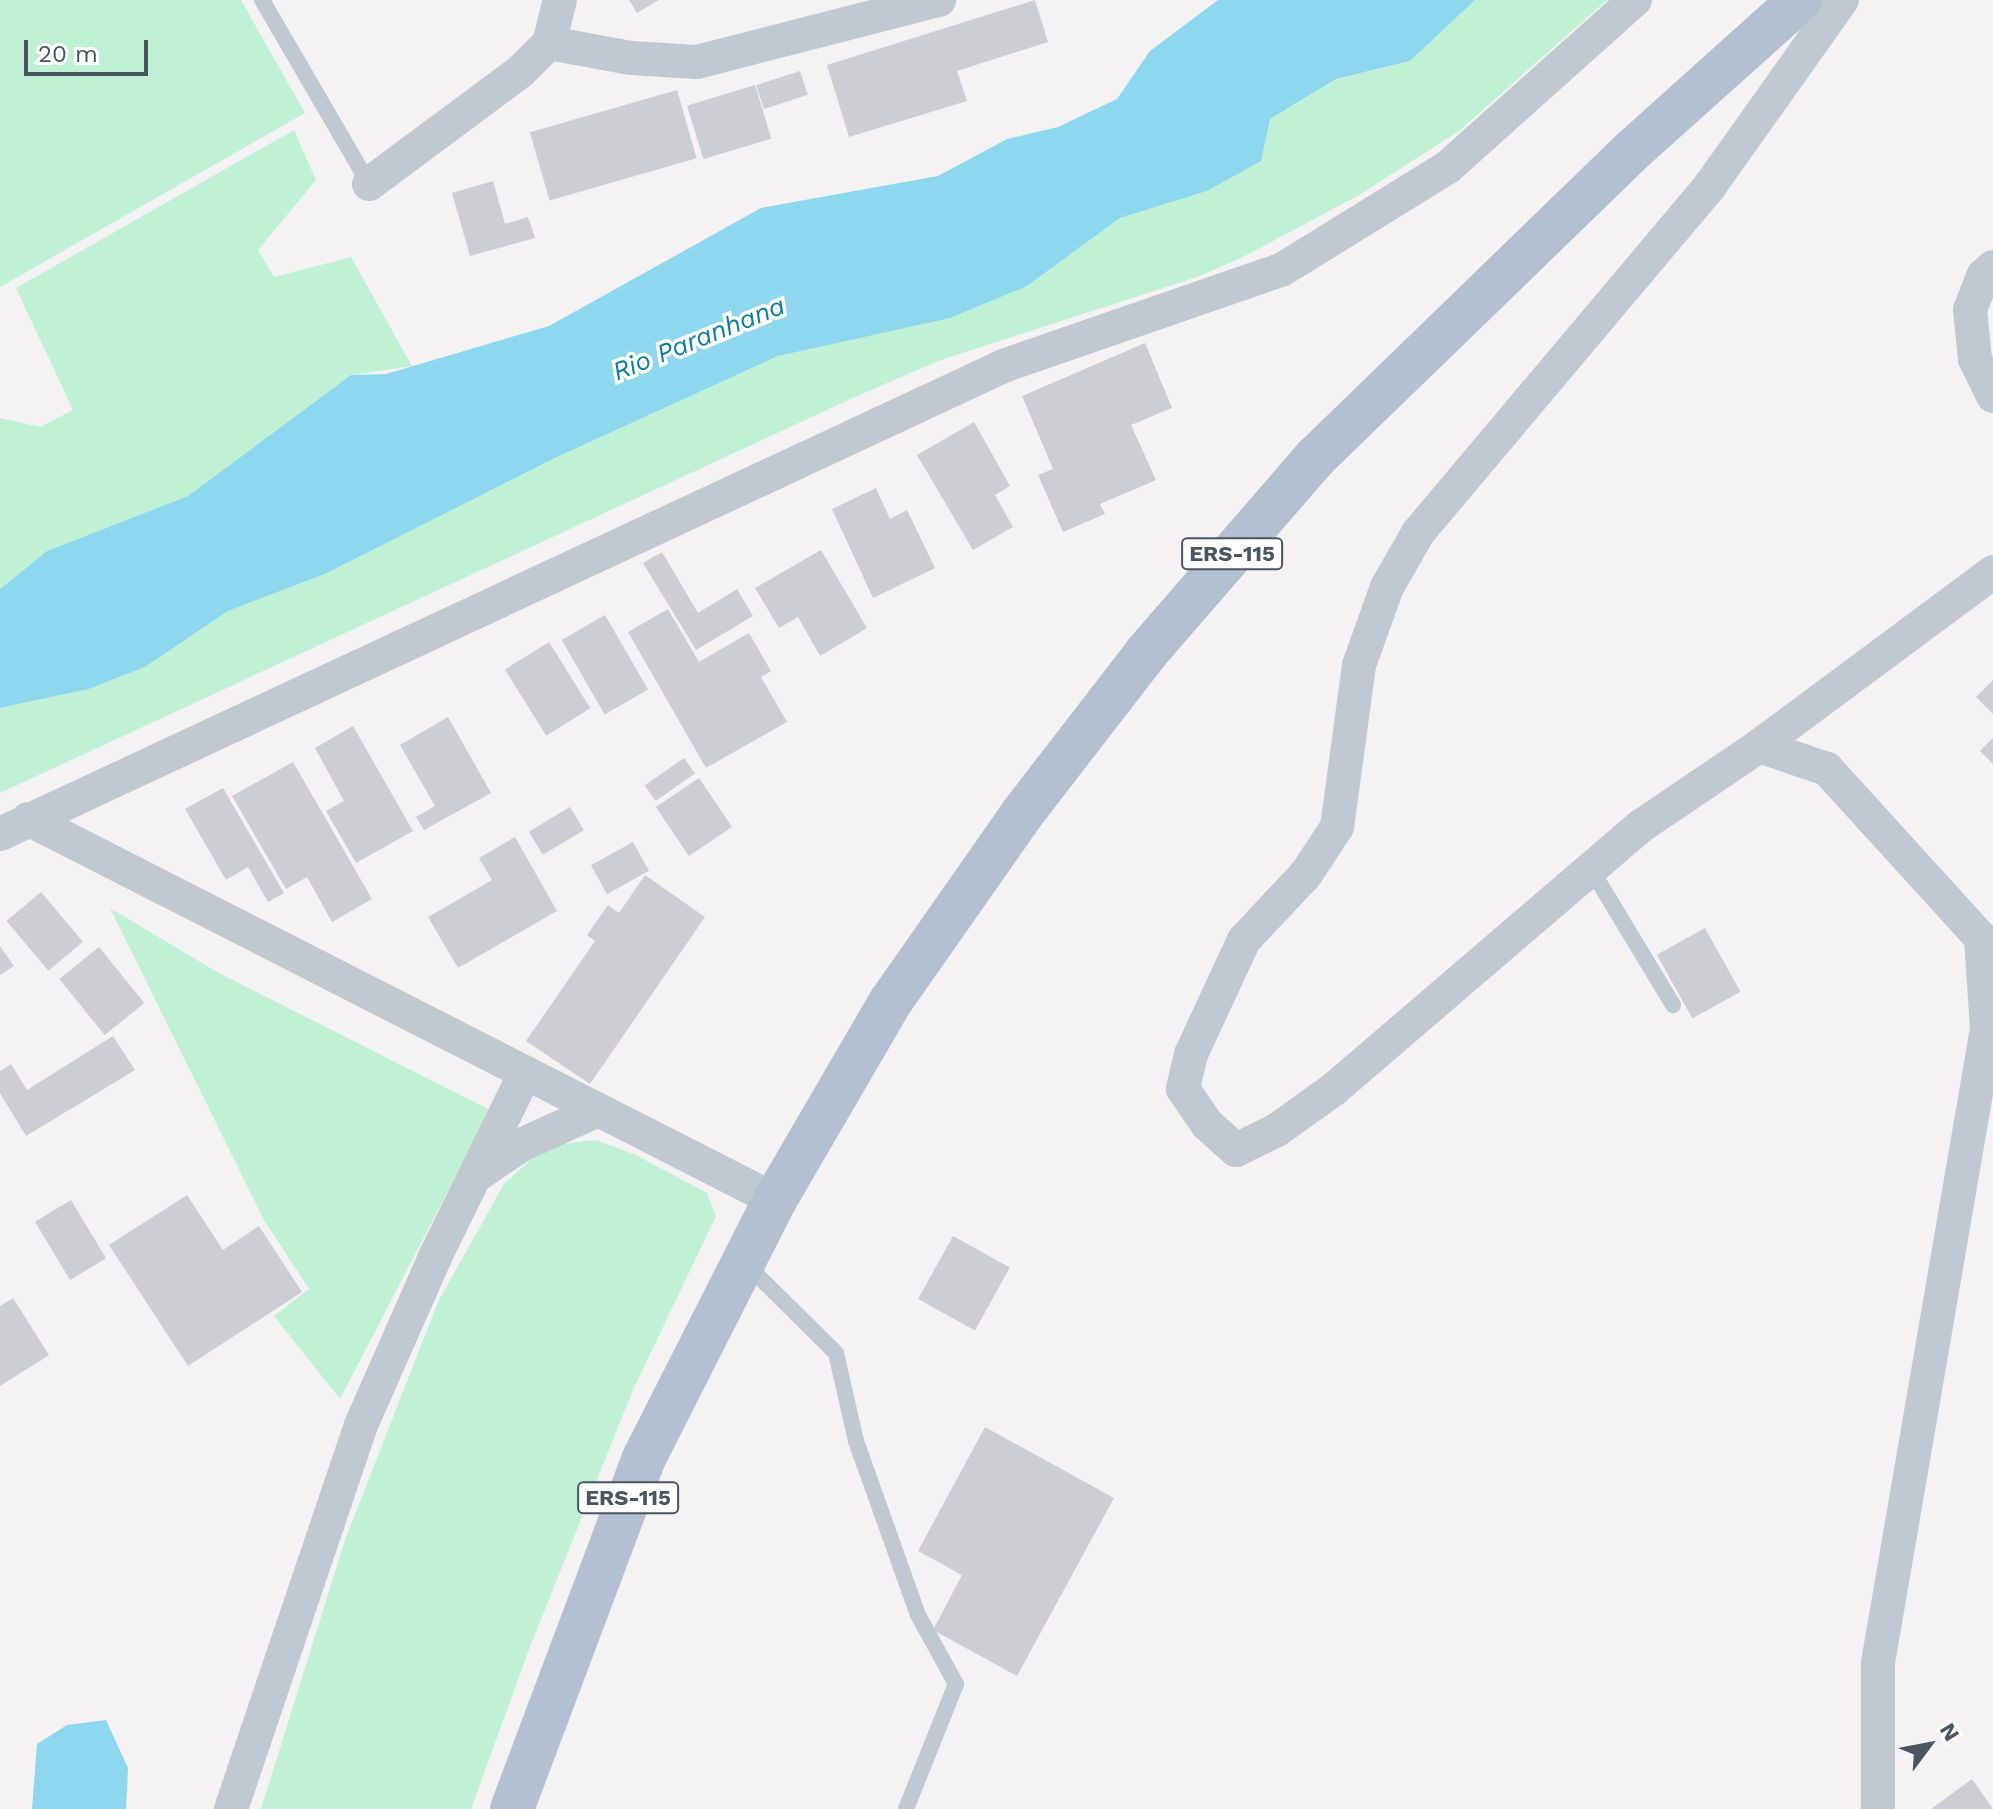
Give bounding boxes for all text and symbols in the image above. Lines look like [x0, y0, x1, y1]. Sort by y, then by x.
scale bar [28, 24, 152, 74]
text: 20 m [38, 40, 98, 68]
water label: Rio Paranhana [608, 290, 790, 388]
road number: ERS-115 [1180, 536, 1284, 572]
road number: ERS-115 [576, 1480, 680, 1516]
north arrow [1889, 1705, 1969, 1785]
text: N [1935, 1718, 1965, 1746]

